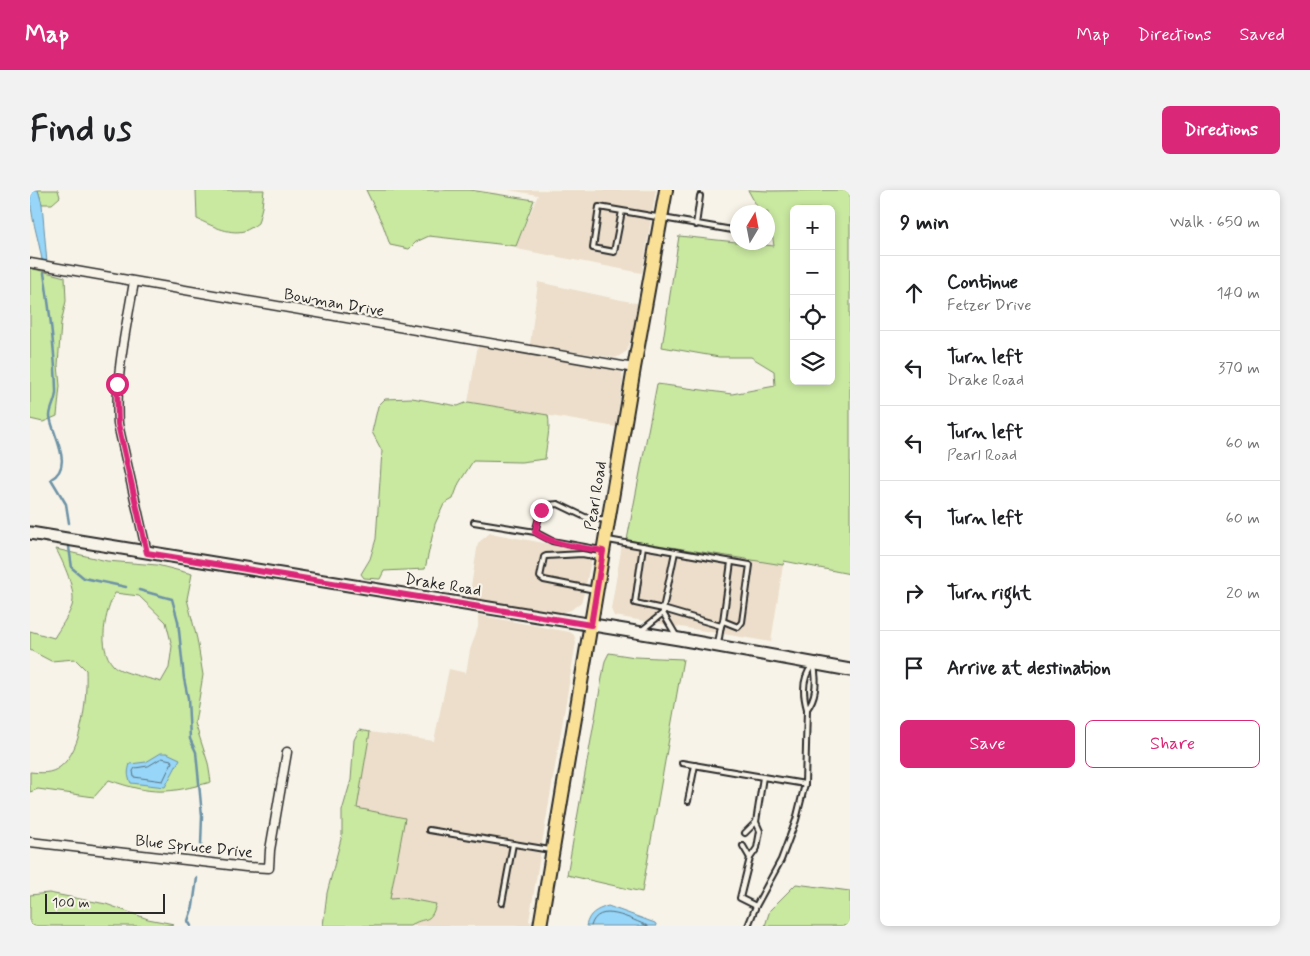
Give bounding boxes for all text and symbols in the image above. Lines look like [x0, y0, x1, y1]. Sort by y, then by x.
text: Map [25, 20, 69, 51]
text: Map [1077, 23, 1110, 47]
text: Directions [1138, 23, 1212, 47]
text: Saved [1240, 23, 1285, 47]
button: Directions [1162, 106, 1280, 154]
text: Find us [30, 107, 132, 153]
north arrow [730, 205, 775, 250]
map controls [790, 205, 835, 385]
button: + [790, 205, 835, 250]
text: 9 min [900, 209, 949, 237]
text: Walk · 650 m [1170, 212, 1260, 233]
button: − [790, 250, 835, 295]
text: Continue [947, 270, 1018, 295]
icon: ahead [900, 279, 928, 307]
text: 140 m [1216, 283, 1260, 304]
street label: Bowman Drive [282, 284, 386, 322]
button: locate [790, 295, 835, 340]
text: Fetzer Drive [947, 295, 1031, 316]
button: layers [790, 340, 835, 385]
text: Turn left [947, 345, 1023, 370]
icon: left [900, 354, 928, 382]
text: 370 m [1218, 358, 1260, 379]
text: Drake Road [947, 370, 1024, 391]
route start [106, 373, 129, 396]
text: Turn left [947, 420, 1023, 445]
icon: left [900, 429, 928, 457]
text: 60 m [1226, 433, 1260, 454]
text: Pearl Road [947, 445, 1017, 466]
street label: Pearl Road [580, 460, 612, 532]
route end [530, 499, 553, 522]
icon: left [900, 504, 928, 532]
text: Turn left [947, 506, 1023, 531]
text: 60 m [1226, 508, 1260, 529]
street label: Drake Road [403, 569, 483, 601]
icon: right [900, 579, 928, 607]
text: Turn right [947, 581, 1031, 606]
text: 20 m [1226, 583, 1260, 604]
icon: arrive [900, 654, 928, 682]
text: Arrive at destination [947, 656, 1111, 681]
button: Save [900, 720, 1075, 768]
button: Share [1085, 720, 1260, 768]
street label: Blue Spruce Drive [134, 830, 254, 864]
scale bar [45, 891, 165, 914]
text: 100 m [52, 894, 90, 912]

